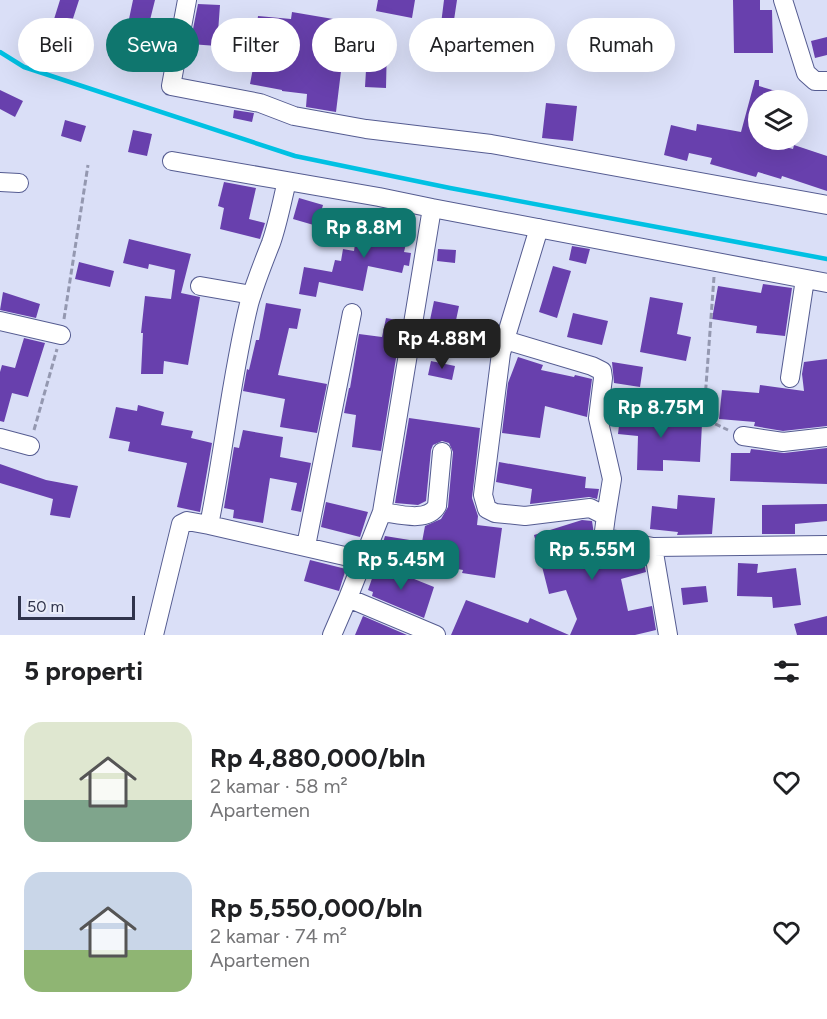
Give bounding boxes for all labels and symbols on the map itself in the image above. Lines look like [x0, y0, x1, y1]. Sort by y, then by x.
pin: Rp 8.8M [309, 208, 419, 259]
pin: Rp 4.88M [380, 319, 504, 370]
pin: Rp 8.75M [599, 388, 723, 439]
pin: Rp 5.55M [530, 530, 654, 581]
pin: Rp 5.45M [339, 540, 463, 591]
scale bar [18, 593, 135, 620]

